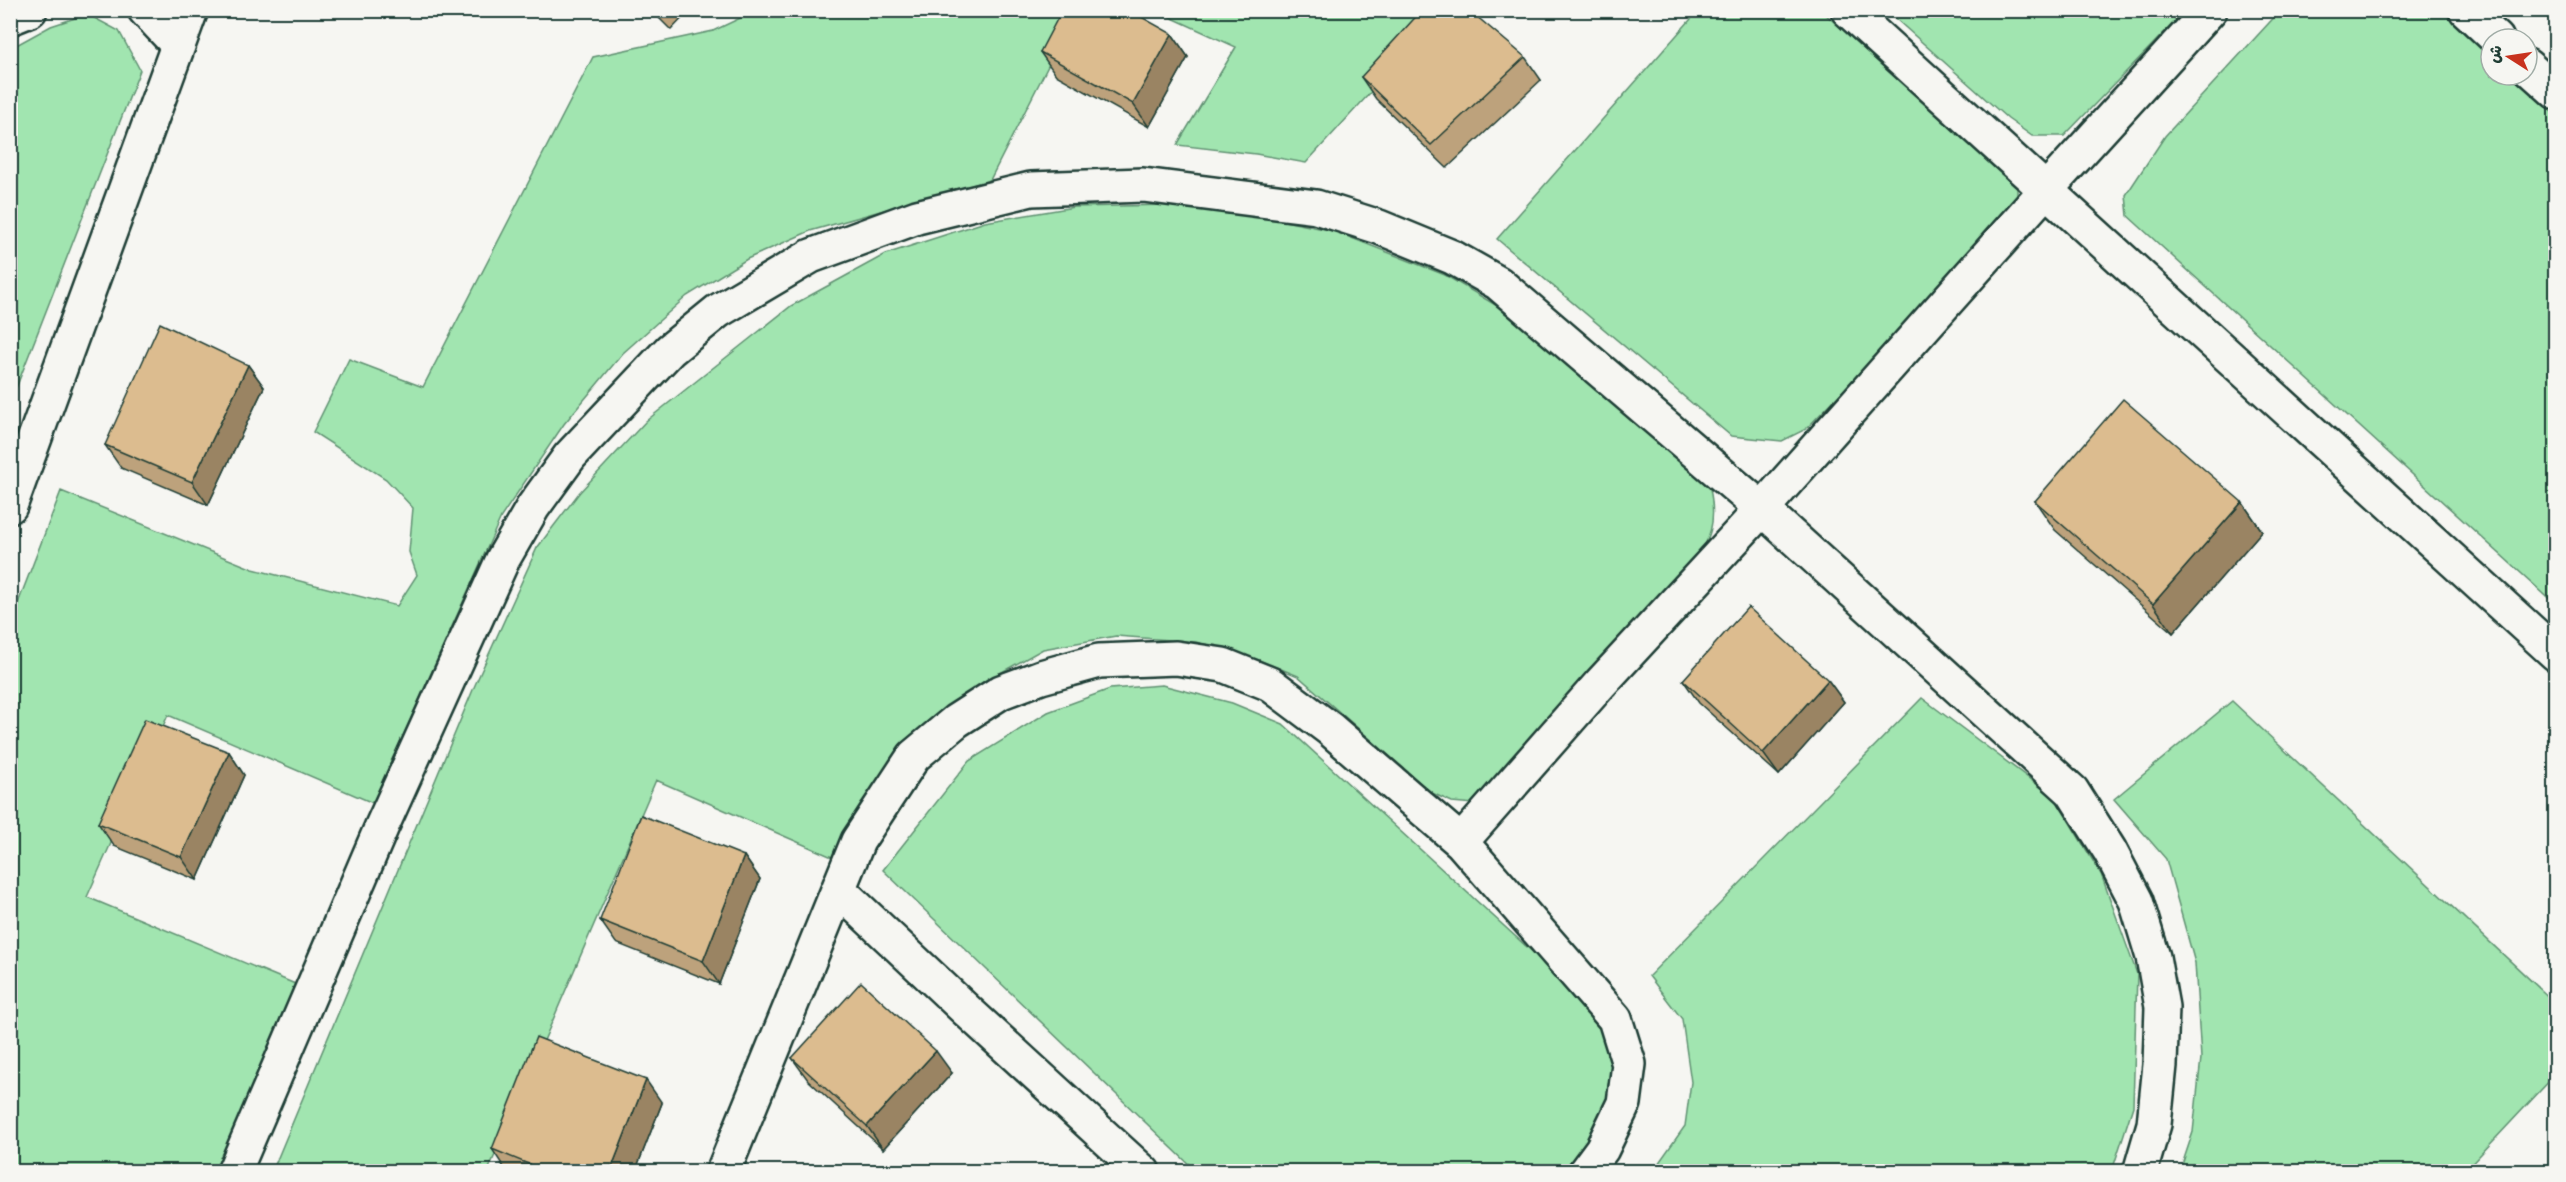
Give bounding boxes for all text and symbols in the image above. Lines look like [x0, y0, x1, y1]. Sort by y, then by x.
north arrow [2479, 27, 2539, 87]
text: ش [2483, 43, 2508, 65]

